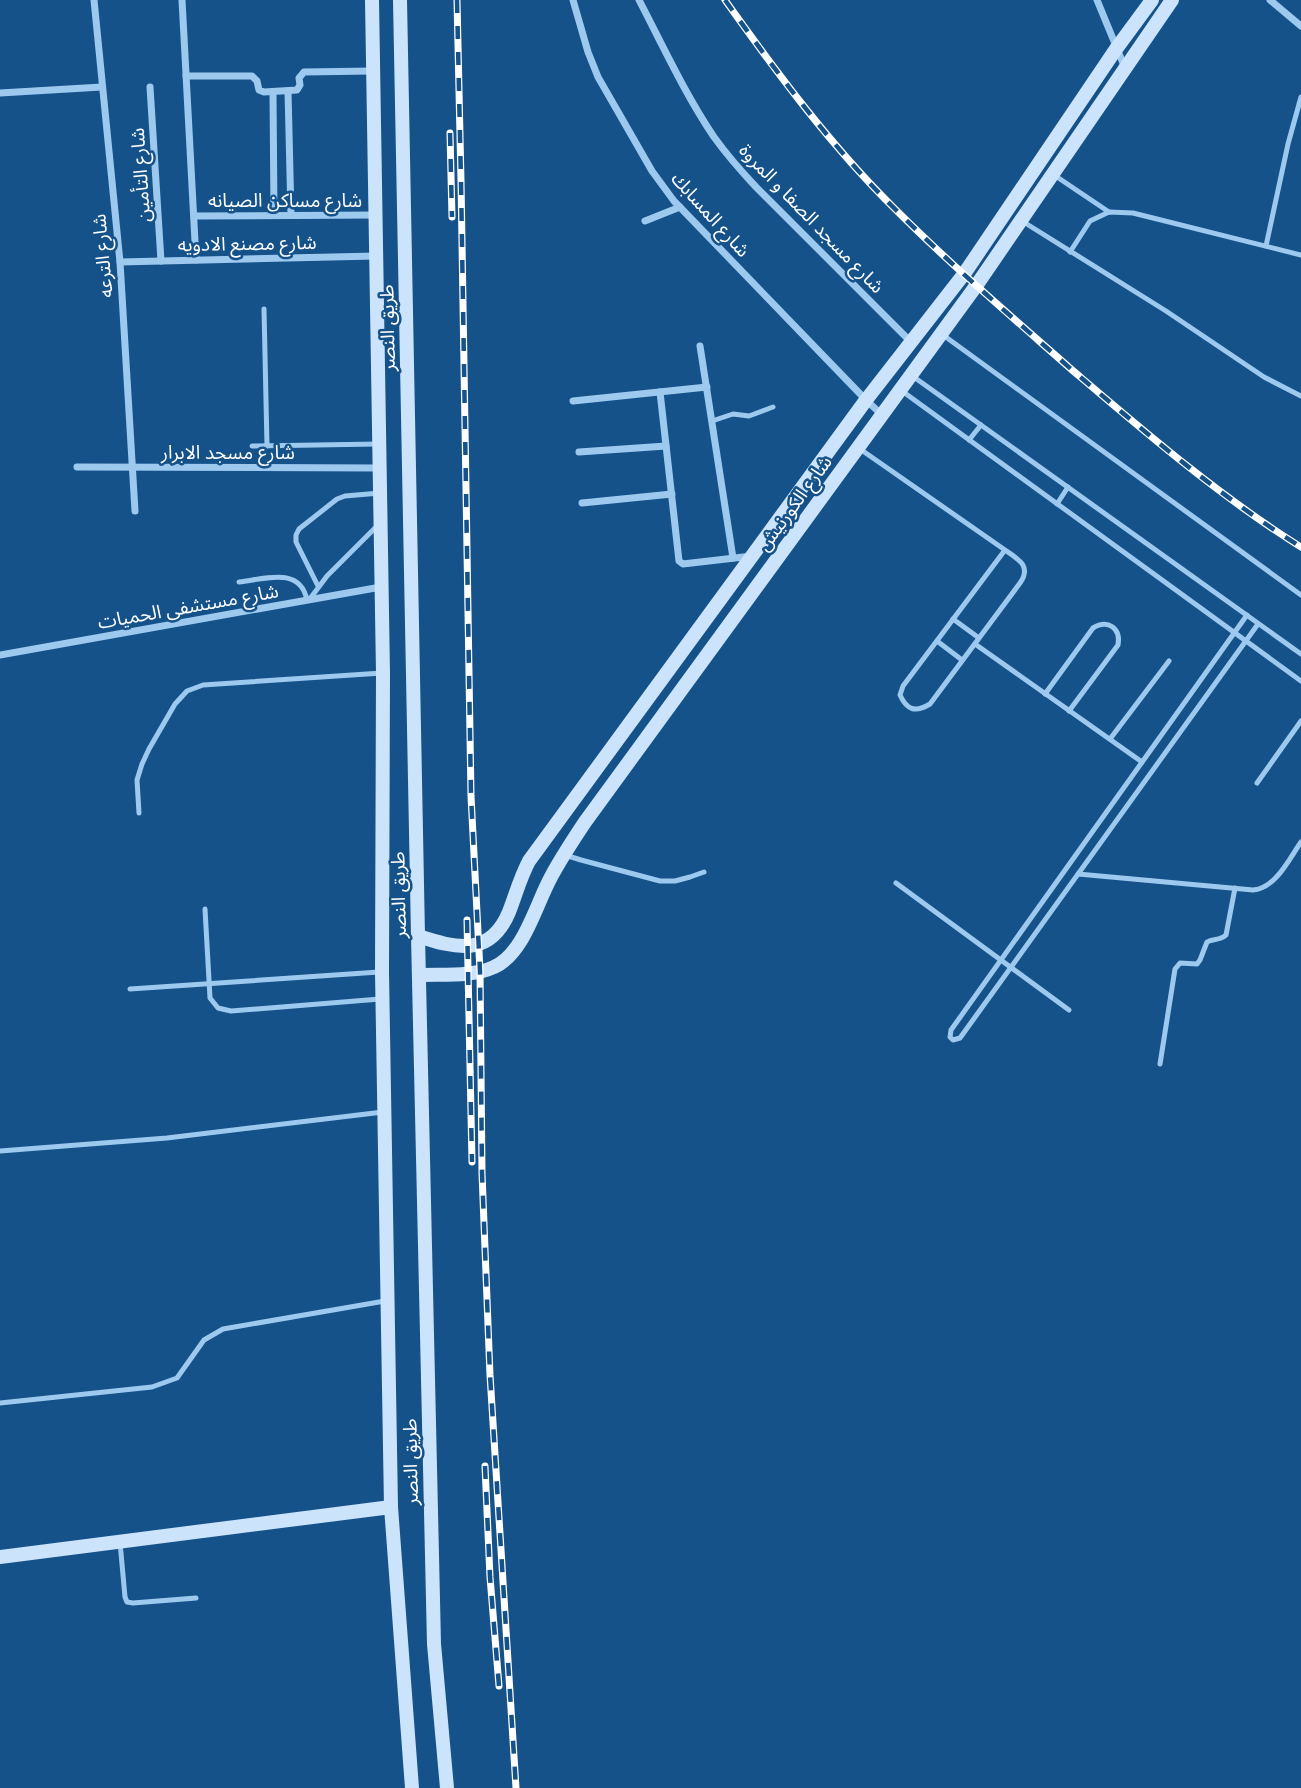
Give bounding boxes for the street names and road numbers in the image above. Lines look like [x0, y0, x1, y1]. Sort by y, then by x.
street label: شارع التأمين [126, 127, 157, 223]
street label: شارع مسجد الصفا و المروة [733, 139, 889, 299]
street label: شارع المسابك [665, 167, 755, 263]
street label: شارع مساكن الصيانه [208, 189, 362, 214]
street label: شارع الترعه [87, 213, 120, 299]
street label: شارع مصنع الادويه [177, 231, 317, 259]
street label: طريق النصر [375, 284, 400, 373]
street label: شارع مسجد الابرار [160, 441, 295, 466]
street label: شارع الكورنيش [752, 451, 838, 557]
street label: شارع مستشفى الحميات [96, 579, 281, 636]
street label: طريق النصر [386, 851, 411, 940]
street label: طريق النصر [398, 1418, 423, 1507]

